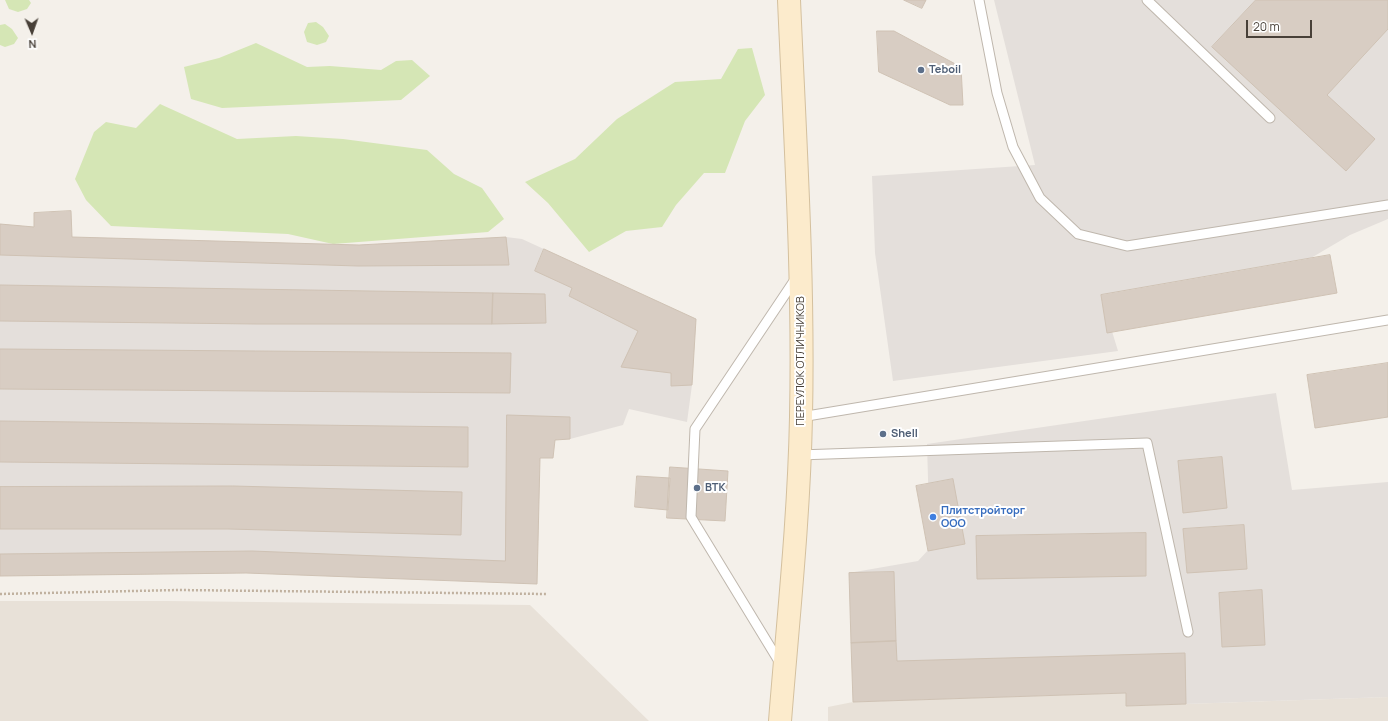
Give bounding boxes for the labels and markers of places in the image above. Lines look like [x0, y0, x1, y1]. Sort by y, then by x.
place label: Teboil [929, 63, 961, 77]
marker: Teboil [916, 65, 926, 75]
place label: Shell [891, 427, 918, 441]
marker: Shell [878, 429, 888, 439]
place label: ВТК [705, 481, 726, 495]
marker: ВТК [692, 483, 702, 493]
place label: Плитстройторг ООО [941, 504, 1025, 530]
marker: Плитстройторг ООО [928, 512, 938, 522]

